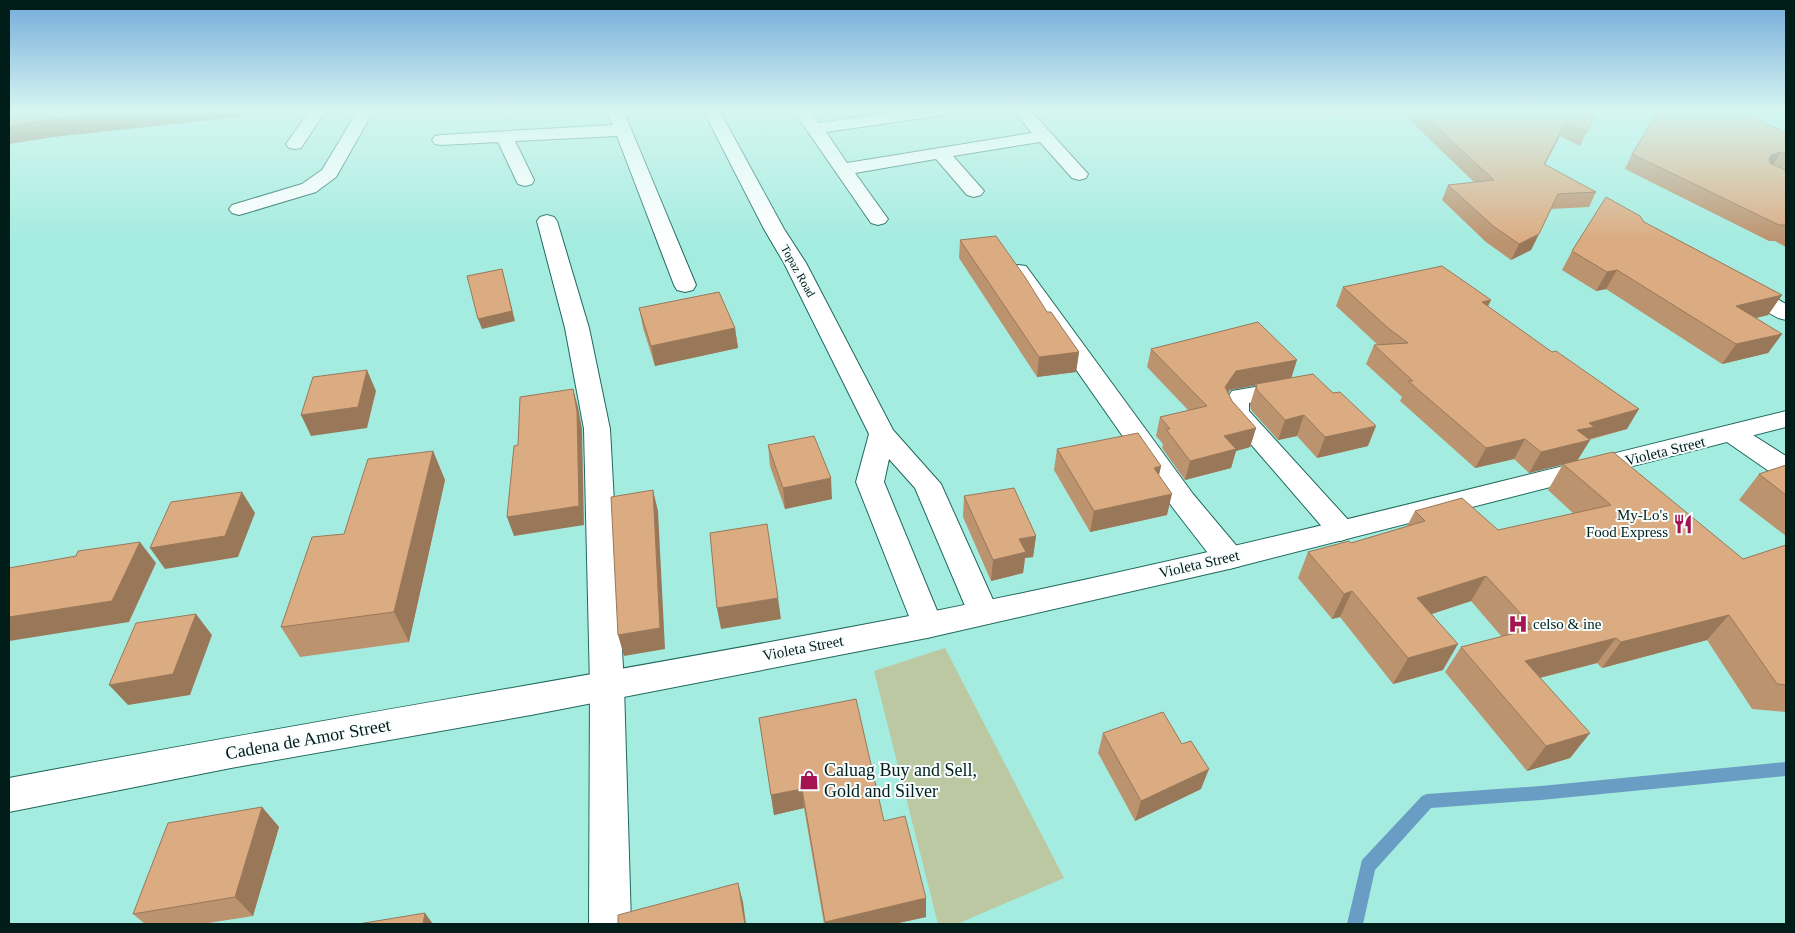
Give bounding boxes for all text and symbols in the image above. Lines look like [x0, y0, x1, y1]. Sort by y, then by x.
street label: Topaz Road [778, 242, 818, 300]
street label: Violeta Street [1623, 433, 1708, 469]
place label: My-Lo's Food Express [1586, 507, 1668, 540]
restaurant icon: My-Lo's Food Express [1672, 513, 1694, 535]
street label: Violeta Street [1157, 547, 1242, 581]
hospital icon: celso & ine [1507, 613, 1529, 635]
place label: celso & ine [1533, 616, 1602, 632]
street label: Violeta Street [761, 632, 846, 664]
street label: Cadena de Amor Street [224, 715, 392, 763]
place label: Caluag Buy and Sell, Gold and Silver [824, 760, 977, 801]
shop icon: Caluag Buy and Sell, Gold and Silver [798, 769, 820, 791]

